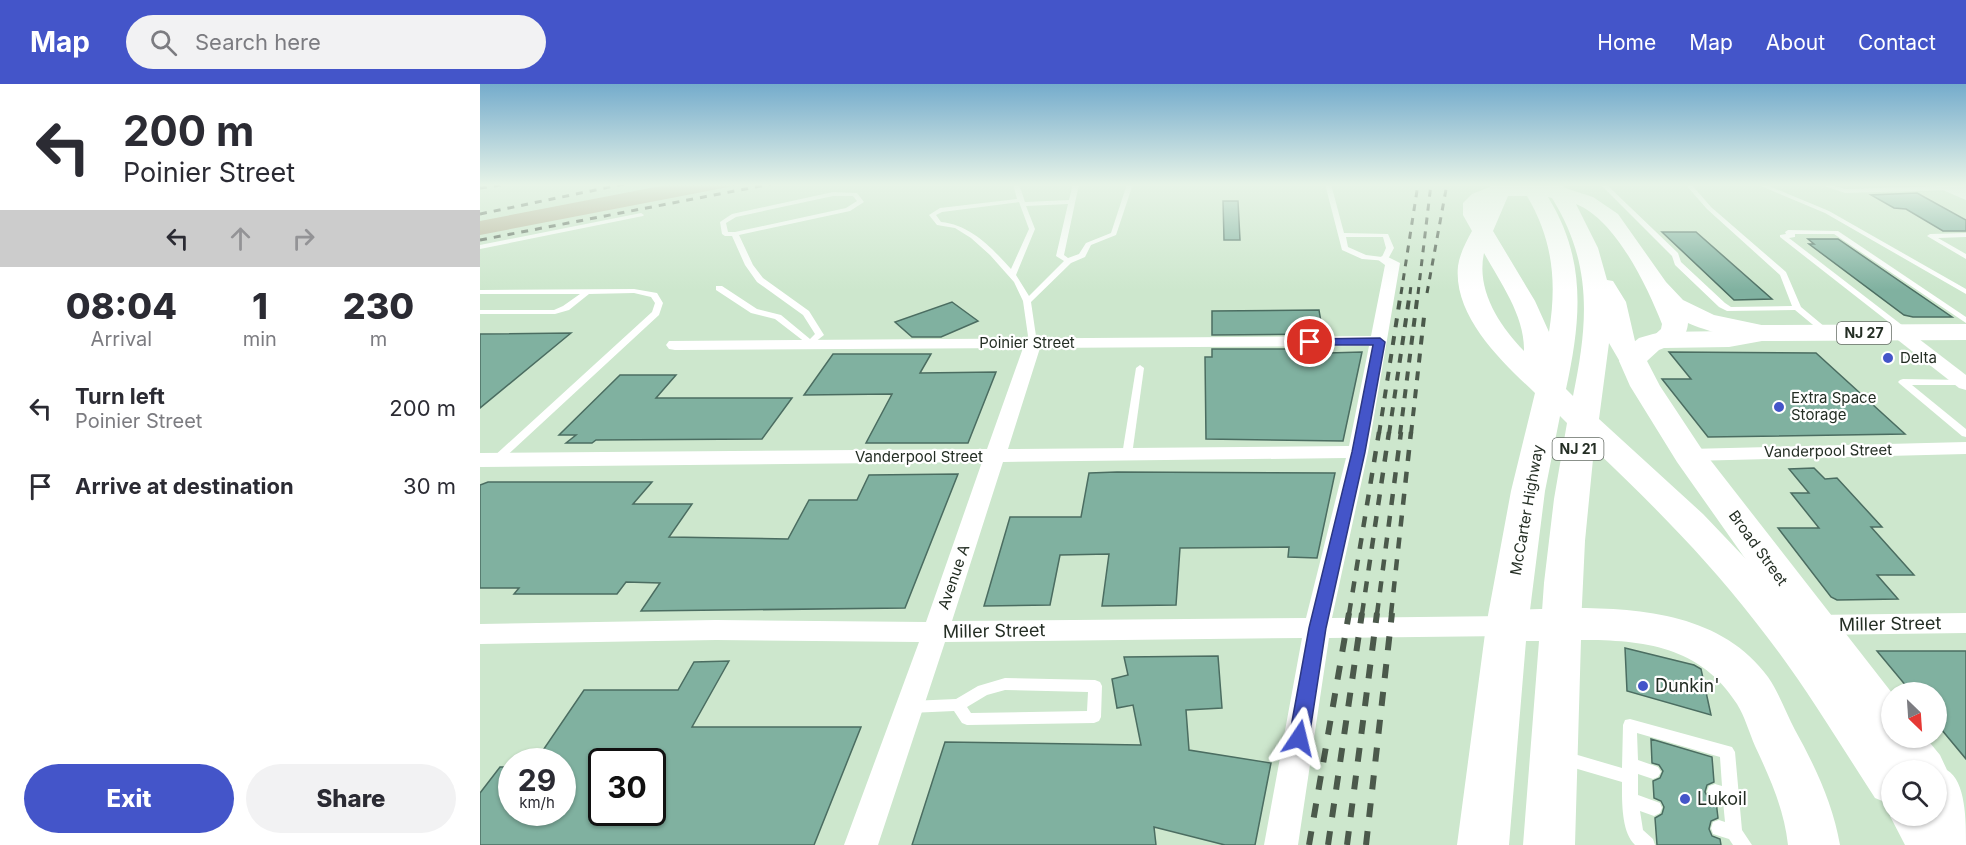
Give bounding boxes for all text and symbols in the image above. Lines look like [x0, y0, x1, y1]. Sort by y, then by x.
search box [126, 15, 546, 69]
text: Map [30, 25, 90, 59]
icon: search [147, 26, 180, 59]
text: Search here [195, 29, 321, 55]
text: Home [1597, 30, 1656, 55]
text: Map [1689, 30, 1733, 55]
text: About [1766, 30, 1825, 55]
text: Contact [1858, 30, 1936, 55]
text: 200 m [123, 105, 254, 156]
icon: left [24, 108, 102, 186]
text: Poinier Street [123, 156, 295, 189]
icon: left [161, 222, 194, 255]
icon: ahead [224, 222, 257, 255]
icon: right [287, 222, 320, 255]
text: 08:04 [66, 284, 177, 328]
text: 1 [252, 284, 268, 328]
text: 230 [343, 284, 414, 328]
pin [1284, 316, 1335, 367]
road number: NJ 27 [1837, 322, 1891, 344]
icon: arrive [1293, 325, 1326, 358]
text: Arrival [91, 327, 152, 351]
text: min [243, 327, 277, 351]
text: m [370, 327, 387, 351]
street label: Poinier Street [979, 333, 1075, 352]
place label: Delta [1900, 348, 1937, 367]
marker: Delta [1881, 351, 1895, 365]
text: Turn left [75, 383, 165, 409]
place label: Extra Space Storage [1791, 388, 1876, 424]
icon: left [24, 392, 57, 425]
text: 200 m [389, 395, 456, 421]
marker: Extra Space Storage [1772, 400, 1786, 414]
text: Poinier Street [75, 409, 202, 433]
road number: NJ 21 [1552, 438, 1604, 460]
street label: Vanderpool Street [1764, 440, 1892, 461]
street label: McCarter Highway [1506, 442, 1547, 577]
street label: Vanderpool Street [855, 447, 983, 466]
icon: arrive [24, 470, 57, 503]
text: Arrive at destination [75, 473, 294, 499]
text: 30 m [403, 473, 456, 499]
street label: Broad Street [1725, 506, 1792, 589]
street label: Avenue A [934, 542, 973, 612]
street label: Miller Street [1839, 612, 1942, 635]
street label: Miller Street [943, 619, 1046, 642]
place label: Dunkin' [1655, 675, 1720, 696]
marker: Dunkin' [1636, 679, 1650, 693]
north arrow [1881, 682, 1947, 748]
map controls [1881, 682, 1947, 826]
position arrow [1267, 706, 1331, 770]
speed limit sign: 30 [588, 748, 666, 826]
button: search [1881, 760, 1947, 826]
text: 29 [518, 762, 556, 798]
button: Exit [24, 764, 234, 833]
button: Share [246, 764, 456, 833]
place label: Lukoil [1697, 788, 1747, 809]
marker: Lukoil [1678, 792, 1692, 806]
text: km/h [519, 793, 555, 812]

